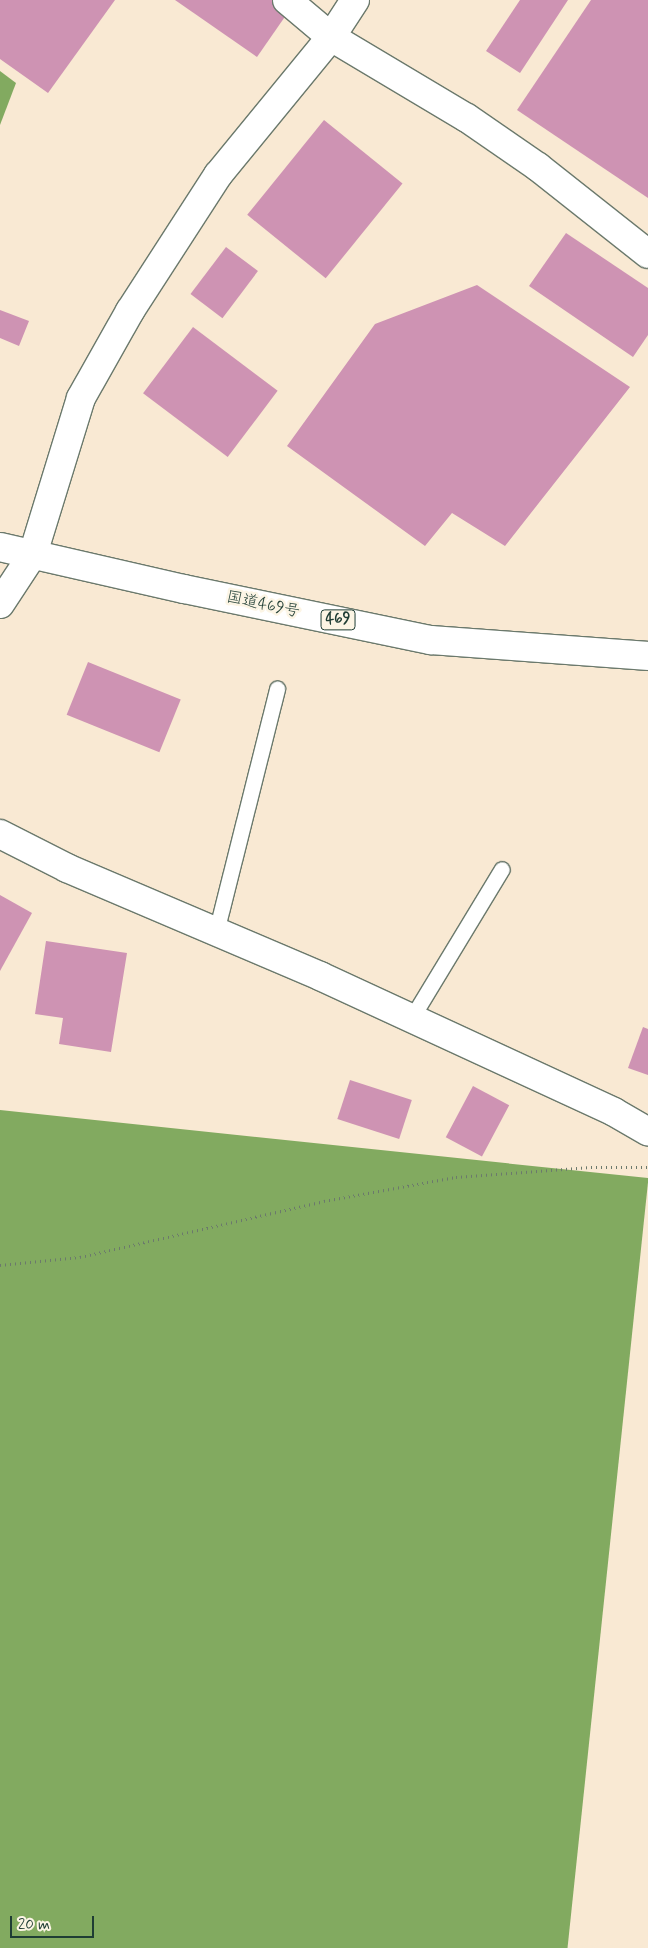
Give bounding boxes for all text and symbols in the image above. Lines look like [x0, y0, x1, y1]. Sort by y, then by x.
street label: 国道469号 [225, 588, 301, 622]
road number: 469 [320, 608, 356, 632]
scale bar [12, 1906, 96, 1938]
text: 20 m [18, 1915, 50, 1935]

